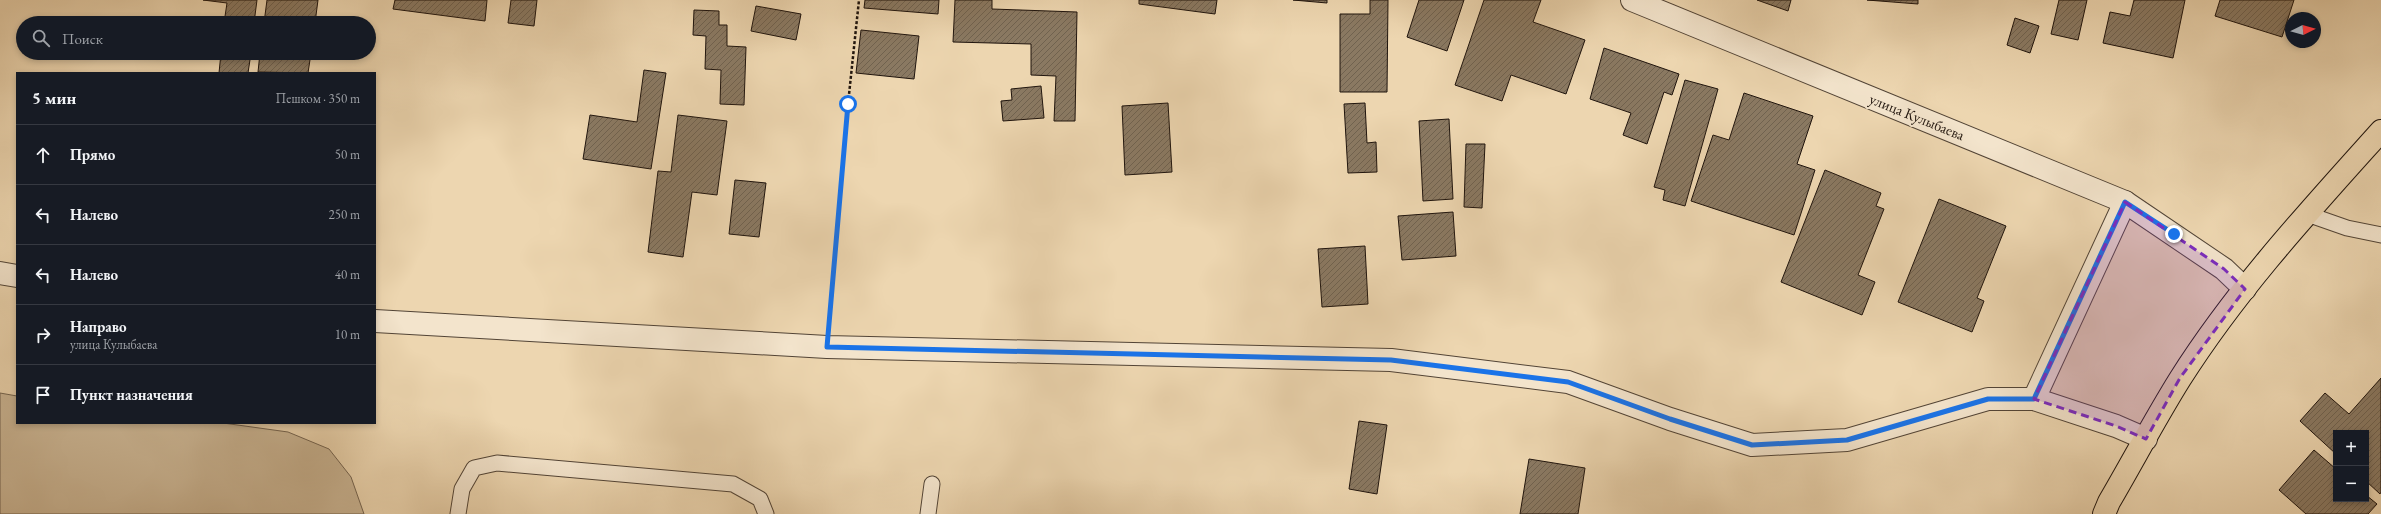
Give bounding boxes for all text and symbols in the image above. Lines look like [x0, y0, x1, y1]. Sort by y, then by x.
north arrow [2285, 12, 2321, 48]
search box [16, 16, 376, 60]
icon: search [30, 27, 52, 49]
text: Поиск [62, 29, 103, 48]
text: 5 мин [32, 87, 76, 109]
street label: улица Кулыбаева [1867, 89, 1968, 144]
text: Пешком · 350 m [276, 90, 360, 107]
route start [839, 95, 857, 113]
icon: ahead [32, 144, 54, 166]
text: Прямо [70, 145, 115, 164]
text: 50 m [335, 146, 360, 163]
icon: left [32, 204, 54, 226]
text: Налево [70, 205, 118, 224]
text: 250 m [329, 206, 360, 223]
route end [2165, 225, 2183, 243]
icon: left [32, 264, 54, 286]
text: Налево [70, 265, 118, 284]
text: 40 m [335, 266, 360, 283]
text: Направо [70, 317, 127, 336]
icon: right [32, 324, 54, 346]
text: 10 m [335, 326, 360, 343]
text: улица Кулыбаева [70, 336, 157, 353]
icon: arrive [32, 384, 54, 406]
text: Пункт назначения [70, 385, 193, 404]
map controls [2333, 430, 2369, 502]
button: + [2333, 430, 2369, 466]
button: − [2333, 466, 2369, 502]

